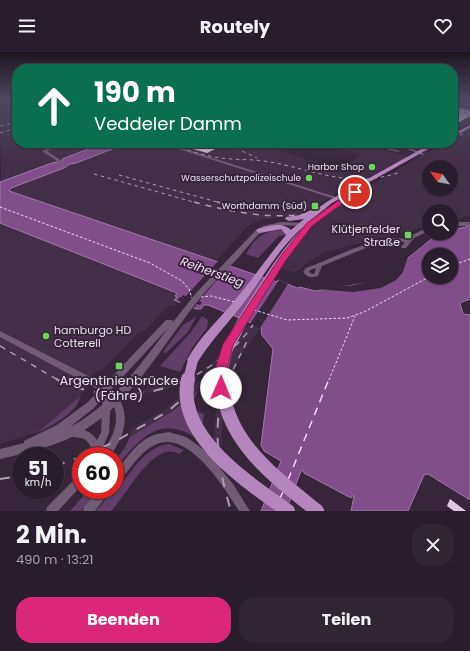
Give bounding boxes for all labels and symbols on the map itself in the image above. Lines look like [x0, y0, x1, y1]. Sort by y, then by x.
north arrow [422, 160, 458, 196]
place label: Harbor Shop [308, 161, 364, 173]
marker: Harbor Shop [367, 162, 377, 172]
place label: Wasserschutzpolizeischule [181, 172, 301, 184]
marker: Wasserschutzpolizeischule [304, 173, 314, 183]
pin [338, 175, 372, 209]
place label: Worthdamm (Süd) [222, 200, 307, 212]
marker: Worthdamm (Süd) [310, 201, 320, 211]
place label: Klütjenfelder Straße [332, 221, 400, 250]
marker: Klütjenfelder Straße [403, 230, 413, 240]
water label: Reiherstieg [178, 252, 246, 291]
place label: hamburgo HD Cotterell [54, 322, 131, 351]
marker: hamburgo HD Cotterell [41, 331, 51, 341]
marker: Argentinienbrücke (Fähre) [114, 361, 124, 371]
position arrow [200, 367, 242, 409]
place label: Argentinienbrücke (Fähre) [59, 371, 179, 405]
speed limit sign: 60 [72, 447, 124, 499]

